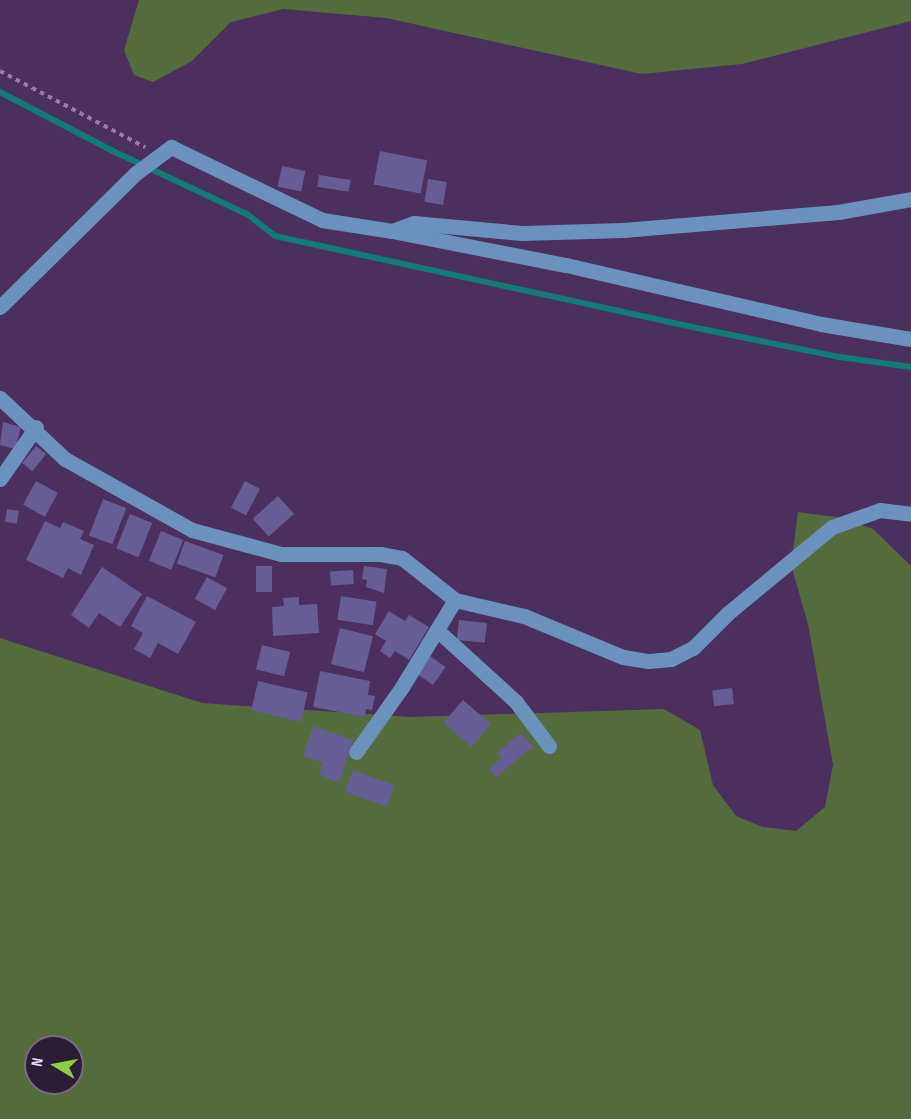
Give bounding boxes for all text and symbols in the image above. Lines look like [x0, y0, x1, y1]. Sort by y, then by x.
north arrow [24, 1035, 84, 1095]
text: N [28, 1056, 48, 1068]

